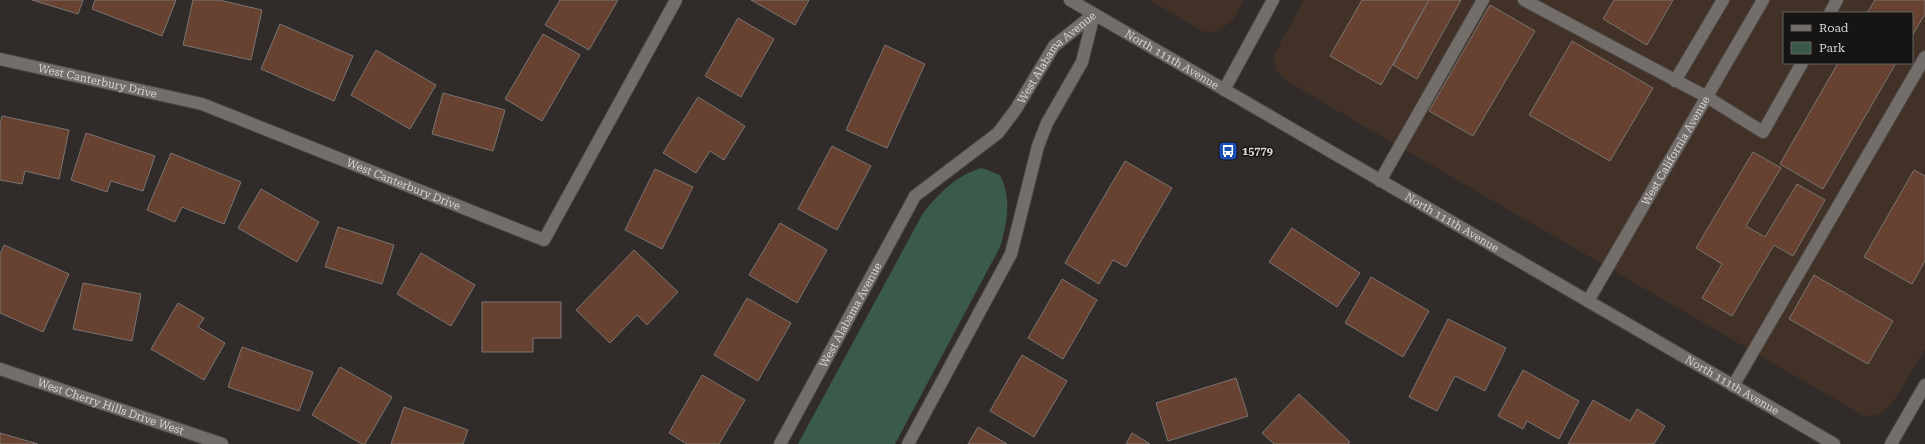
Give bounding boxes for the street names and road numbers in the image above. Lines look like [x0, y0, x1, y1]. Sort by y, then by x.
street label: West Alabama Avenue [1014, 9, 1098, 106]
street label: North 111th Avenue [1123, 27, 1221, 92]
street label: West Canterbury Drive [37, 61, 158, 100]
street label: West California Avenue [1639, 94, 1712, 207]
street label: West Canterbury Drive [345, 156, 462, 213]
street label: North 111th Avenue [1403, 190, 1501, 254]
street label: West Alabama Avenue [817, 260, 884, 370]
street label: North 111th Avenue [1683, 353, 1781, 417]
street label: West Cherry Hills Drive West [36, 376, 186, 437]

